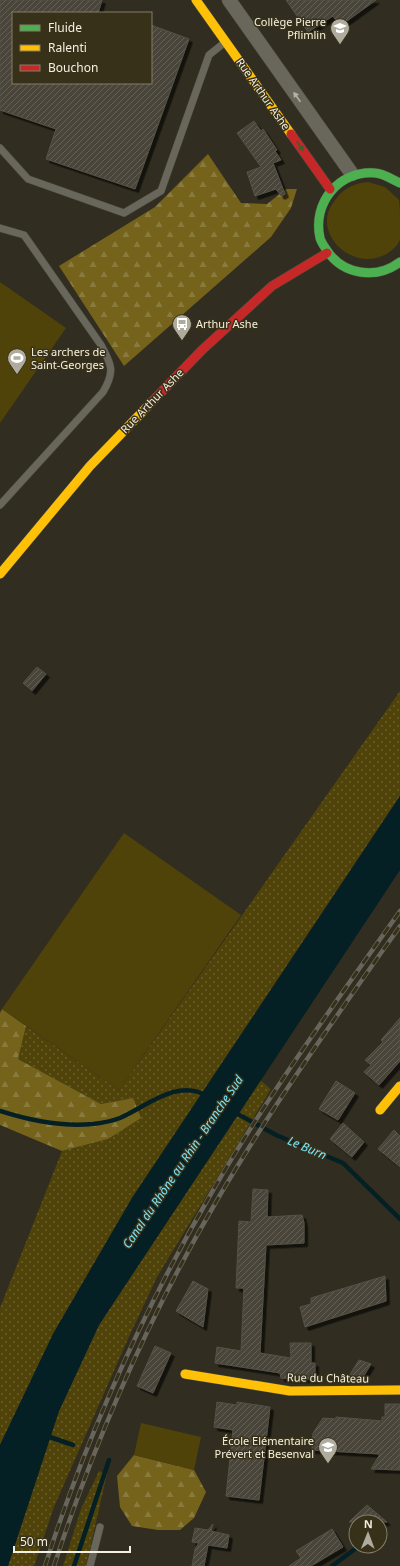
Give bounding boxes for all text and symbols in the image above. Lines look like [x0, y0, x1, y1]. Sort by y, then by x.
legend [12, 12, 152, 84]
place label: Collège Pierre Pflimlin [254, 14, 326, 42]
school or university icon: Collège Pierre Pflimlin [329, 17, 351, 45]
text: Fluide [48, 19, 82, 36]
text: Ralenti [48, 39, 87, 56]
street label: Rue Arthur Ashe [233, 55, 294, 133]
text: Bouchon [48, 59, 98, 76]
one-way arrow [293, 92, 301, 102]
one-way arrow [295, 140, 304, 151]
bus stop icon: Arthur Ashe [171, 313, 193, 341]
place label: Arthur Ashe [196, 316, 258, 331]
place label: Les archers de Saint-Georges [31, 344, 106, 372]
sports icon: Les archers de Saint-Georges [6, 347, 28, 375]
street label: Rue Arthur Ashe [117, 365, 186, 436]
water label: Canal du Rhône au Rhin - Branche Sud [118, 1071, 248, 1252]
water label: Le Burn [285, 1132, 329, 1163]
street label: Rue du Château [287, 1369, 369, 1386]
place label: École Elémentaire Prévert et Besenval [215, 1433, 314, 1461]
school or university icon: École Elémentaire Prévert et Besenval [317, 1436, 339, 1464]
north arrow [348, 1514, 388, 1554]
text: N [364, 1516, 373, 1531]
scale bar [14, 1528, 130, 1554]
text: 50 m [20, 1533, 48, 1550]

